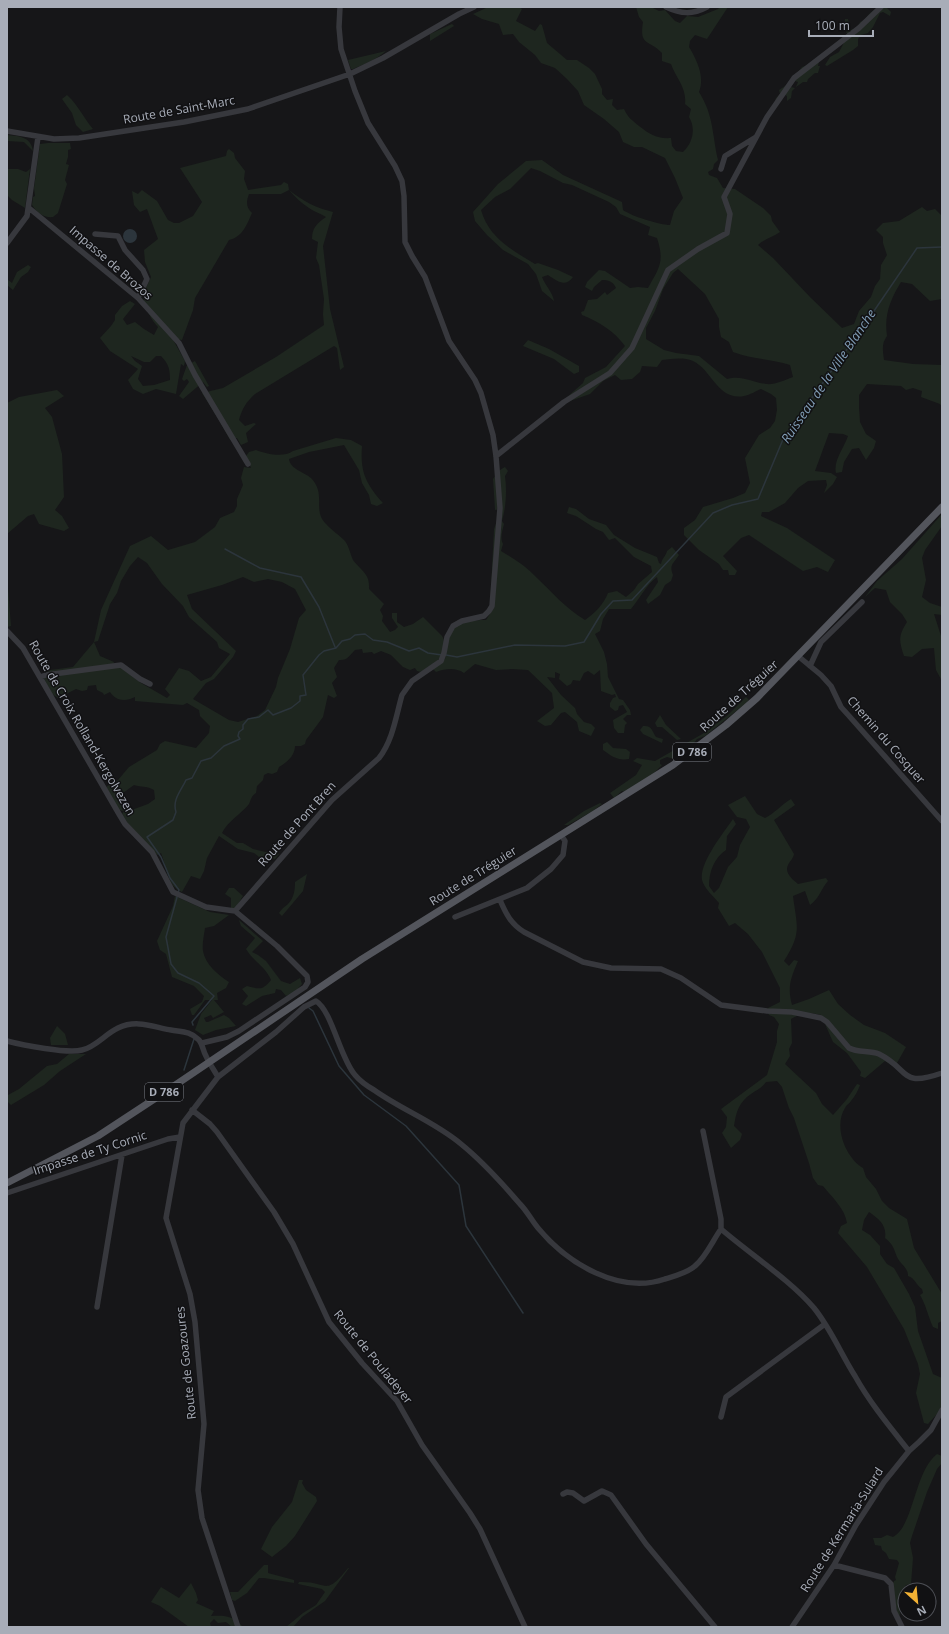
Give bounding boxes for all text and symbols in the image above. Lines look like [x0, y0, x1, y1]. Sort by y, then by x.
scale bar [809, 12, 873, 38]
text: 100 m [815, 17, 850, 34]
street label: Route de Saint-Marc [122, 91, 236, 128]
street label: Impasse de Brozos [66, 222, 157, 304]
water label: Ruisseau de la Ville Blanche [776, 305, 880, 447]
street label: Route de Croix Rolland-Kergolvezen [25, 637, 140, 818]
street label: Route de Tréguier [696, 656, 782, 735]
street label: Chemin du Cosquer [844, 692, 929, 787]
road number: D 786 [673, 743, 711, 761]
street label: Route de Pont Bren [254, 777, 340, 870]
street label: Route de Tréguier [426, 842, 520, 909]
road number: D 786 [145, 1083, 183, 1101]
street label: Impasse de Ty Cornic [31, 1126, 149, 1179]
street label: Route de Goazoures [171, 1305, 200, 1420]
street label: Route de Pouladeyer [330, 1306, 417, 1407]
street label: Route de Kermaria-Sulard [796, 1464, 887, 1595]
north arrow [897, 1582, 937, 1622]
text: N [914, 1603, 929, 1620]

